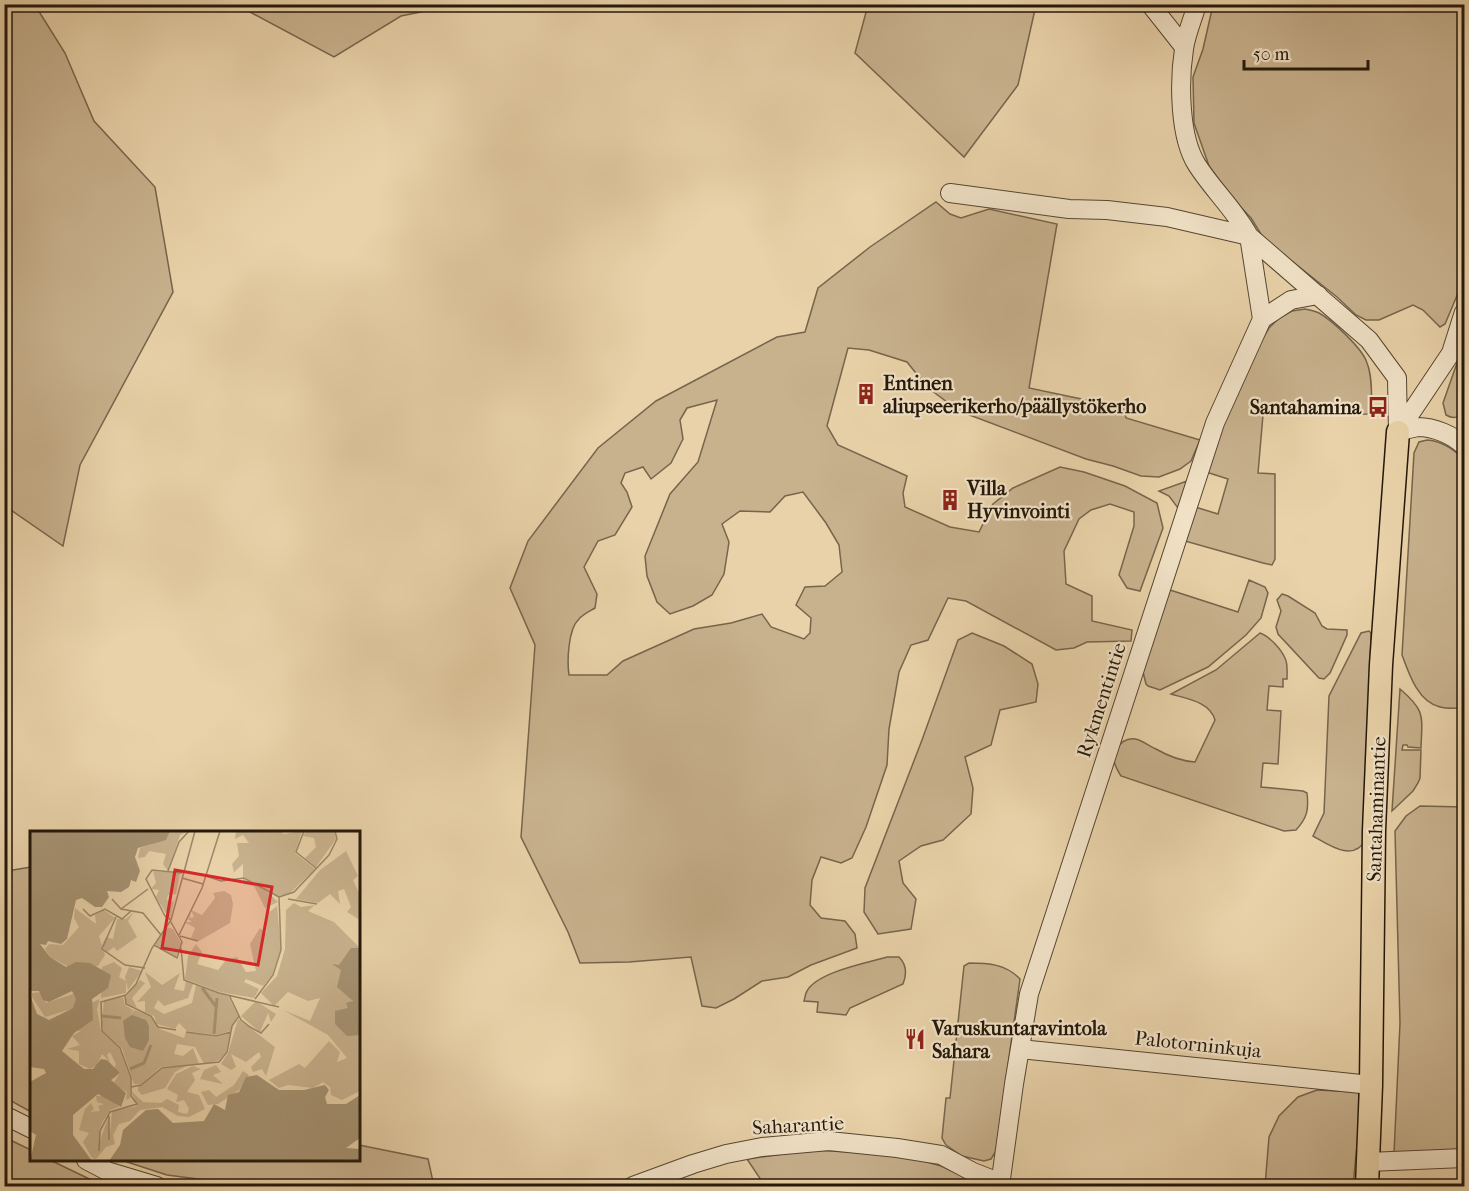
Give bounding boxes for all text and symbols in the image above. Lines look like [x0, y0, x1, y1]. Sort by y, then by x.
scale bar [1244, 33, 1368, 71]
text: 50 m [1253, 44, 1290, 65]
place label: Entinen aliupseerikerho/päällystökerho [883, 372, 1146, 418]
building icon: Entinen aliupseerikerho/päällystökerho [854, 382, 878, 406]
bus stop icon: Santahamina [1366, 395, 1390, 419]
place label: Santahamina [1250, 396, 1362, 419]
place label: Villa Hyvinvointi [966, 477, 1071, 523]
building icon: Villa Hyvinvointi [938, 488, 962, 512]
street label: Rykmentintie [1072, 640, 1131, 761]
street label: Santahaminantie [1362, 736, 1391, 882]
inset map [30, 831, 360, 1161]
place label: Varuskuntaravintola Sahara [931, 1017, 1107, 1063]
street label: Palotorninkuja [1133, 1026, 1263, 1063]
restaurant icon: Varuskuntaravintola Sahara [903, 1027, 927, 1051]
street label: Saharantie [751, 1112, 845, 1139]

